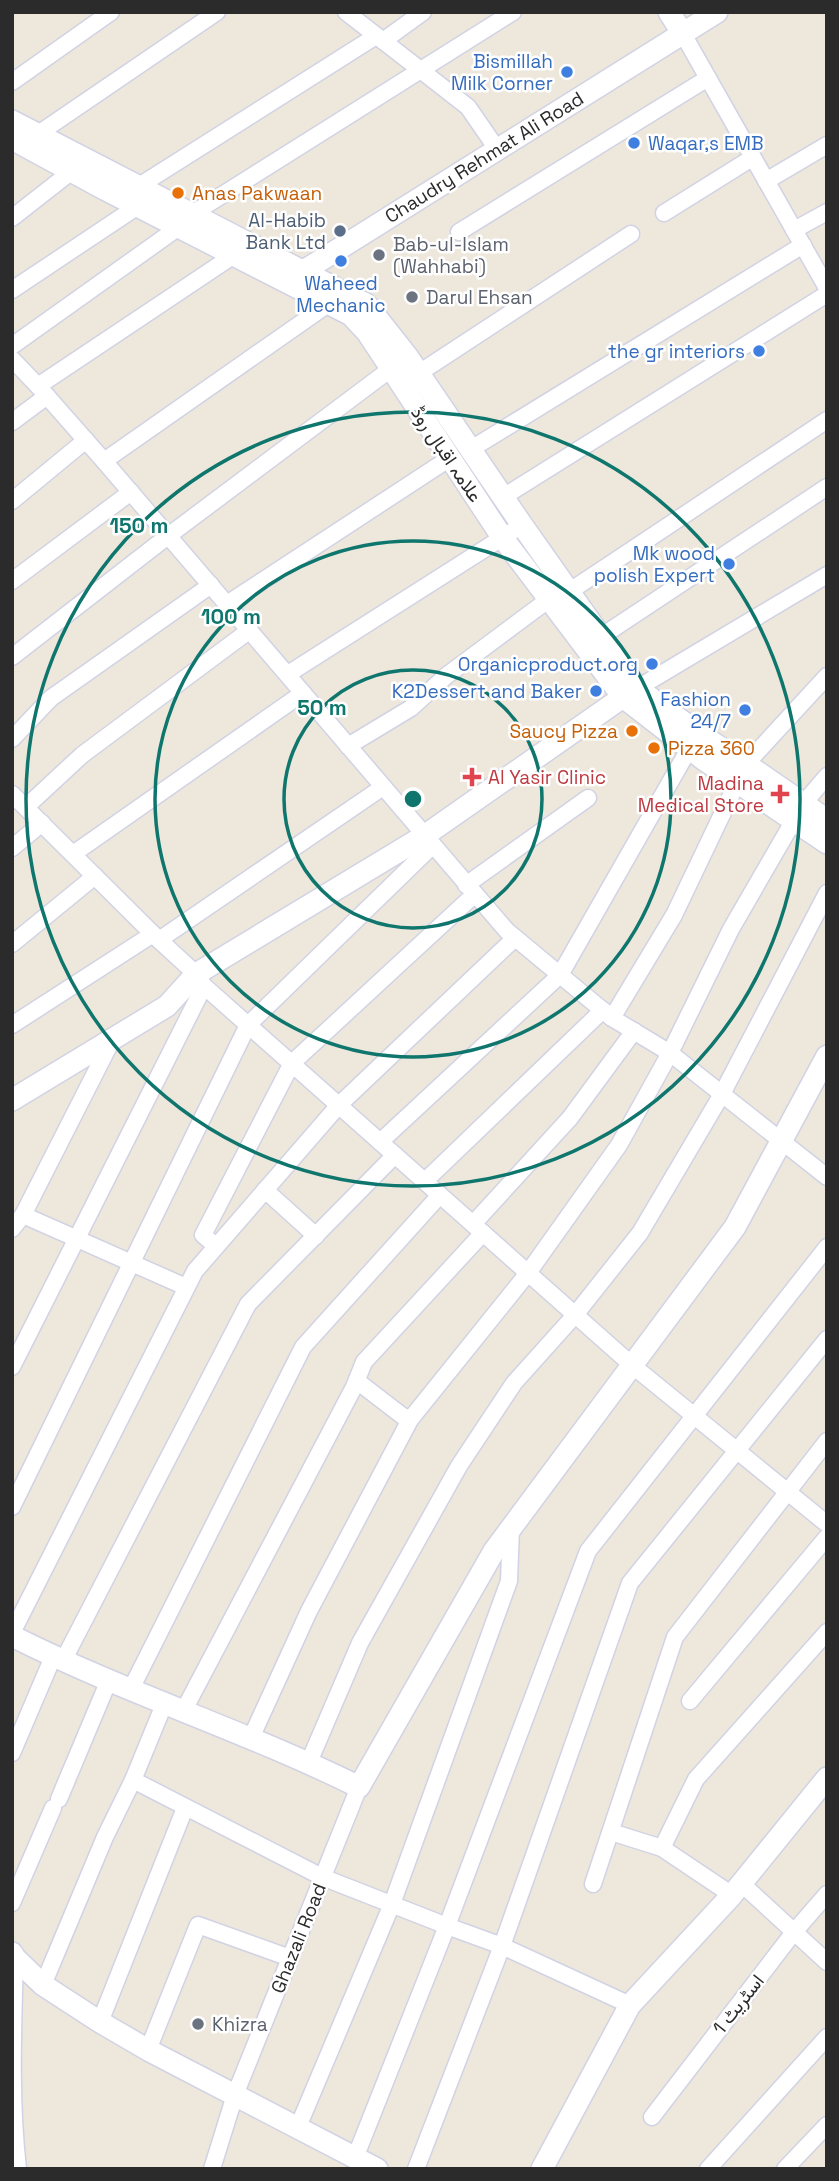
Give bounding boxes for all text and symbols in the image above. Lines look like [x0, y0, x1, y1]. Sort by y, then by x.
place label: Bismillah Milk Corner [451, 49, 553, 96]
marker: Bismillah Milk Corner [559, 64, 575, 80]
street label: Chaudry Rehmat Ali Road [380, 86, 588, 229]
place label: Waqar,s EMB [648, 131, 764, 156]
marker: Waqar,s EMB [626, 135, 642, 151]
place label: Anas Pakwaan [192, 181, 322, 206]
marker: Anas Pakwaan [170, 185, 186, 201]
place label: Al-Habib Bank Ltd [246, 208, 326, 255]
marker: Al-Habib Bank Ltd [332, 223, 348, 239]
place label: Bab-ul-Islam (Wahhabi) [393, 232, 509, 279]
marker: Bab-ul-Islam (Wahhabi) [371, 247, 387, 263]
marker: Waheed Mechanic [333, 253, 349, 269]
place label: Waheed Mechanic [296, 271, 386, 318]
place label: Darul Ehsan [426, 285, 533, 310]
marker: Darul Ehsan [404, 289, 420, 305]
place label: the gr interiors [608, 339, 745, 364]
marker: the gr interiors [751, 343, 767, 359]
street label: علامہ اقبال روڈ [405, 401, 488, 507]
text: 150 m [110, 512, 168, 539]
place label: Mk wood polish Expert [594, 541, 715, 588]
marker: Mk wood polish Expert [721, 556, 737, 572]
text: 100 m [201, 603, 261, 630]
place label: Organicproduct.org [458, 652, 638, 677]
marker: Organicproduct.org [644, 656, 660, 672]
place label: K2Dessert and Baker [392, 679, 582, 704]
marker: K2Dessert and Baker [588, 683, 604, 699]
place label: Fashion 24/7 [660, 687, 731, 734]
text: 50 m [297, 694, 347, 721]
marker: Fashion 24/7 [737, 702, 753, 718]
place label: Saucy Pizza [509, 719, 618, 744]
marker: Saucy Pizza [624, 723, 640, 739]
place label: Pizza 360 [668, 736, 755, 761]
marker: Pizza 360 [646, 740, 662, 756]
place label: Al Yasir Clinic [488, 765, 606, 790]
marker: Al Yasir Clinic [462, 767, 482, 787]
place label: Madina Medical Store [638, 771, 764, 818]
marker: Madina Medical Store [770, 784, 790, 804]
centre of rings [401, 787, 425, 811]
street label: Ghazali Road [265, 1879, 332, 1997]
street label: اسٹریٹ 1 [707, 1969, 770, 2039]
place label: Khizra [212, 2012, 268, 2037]
marker: Khizra [190, 2016, 206, 2032]

